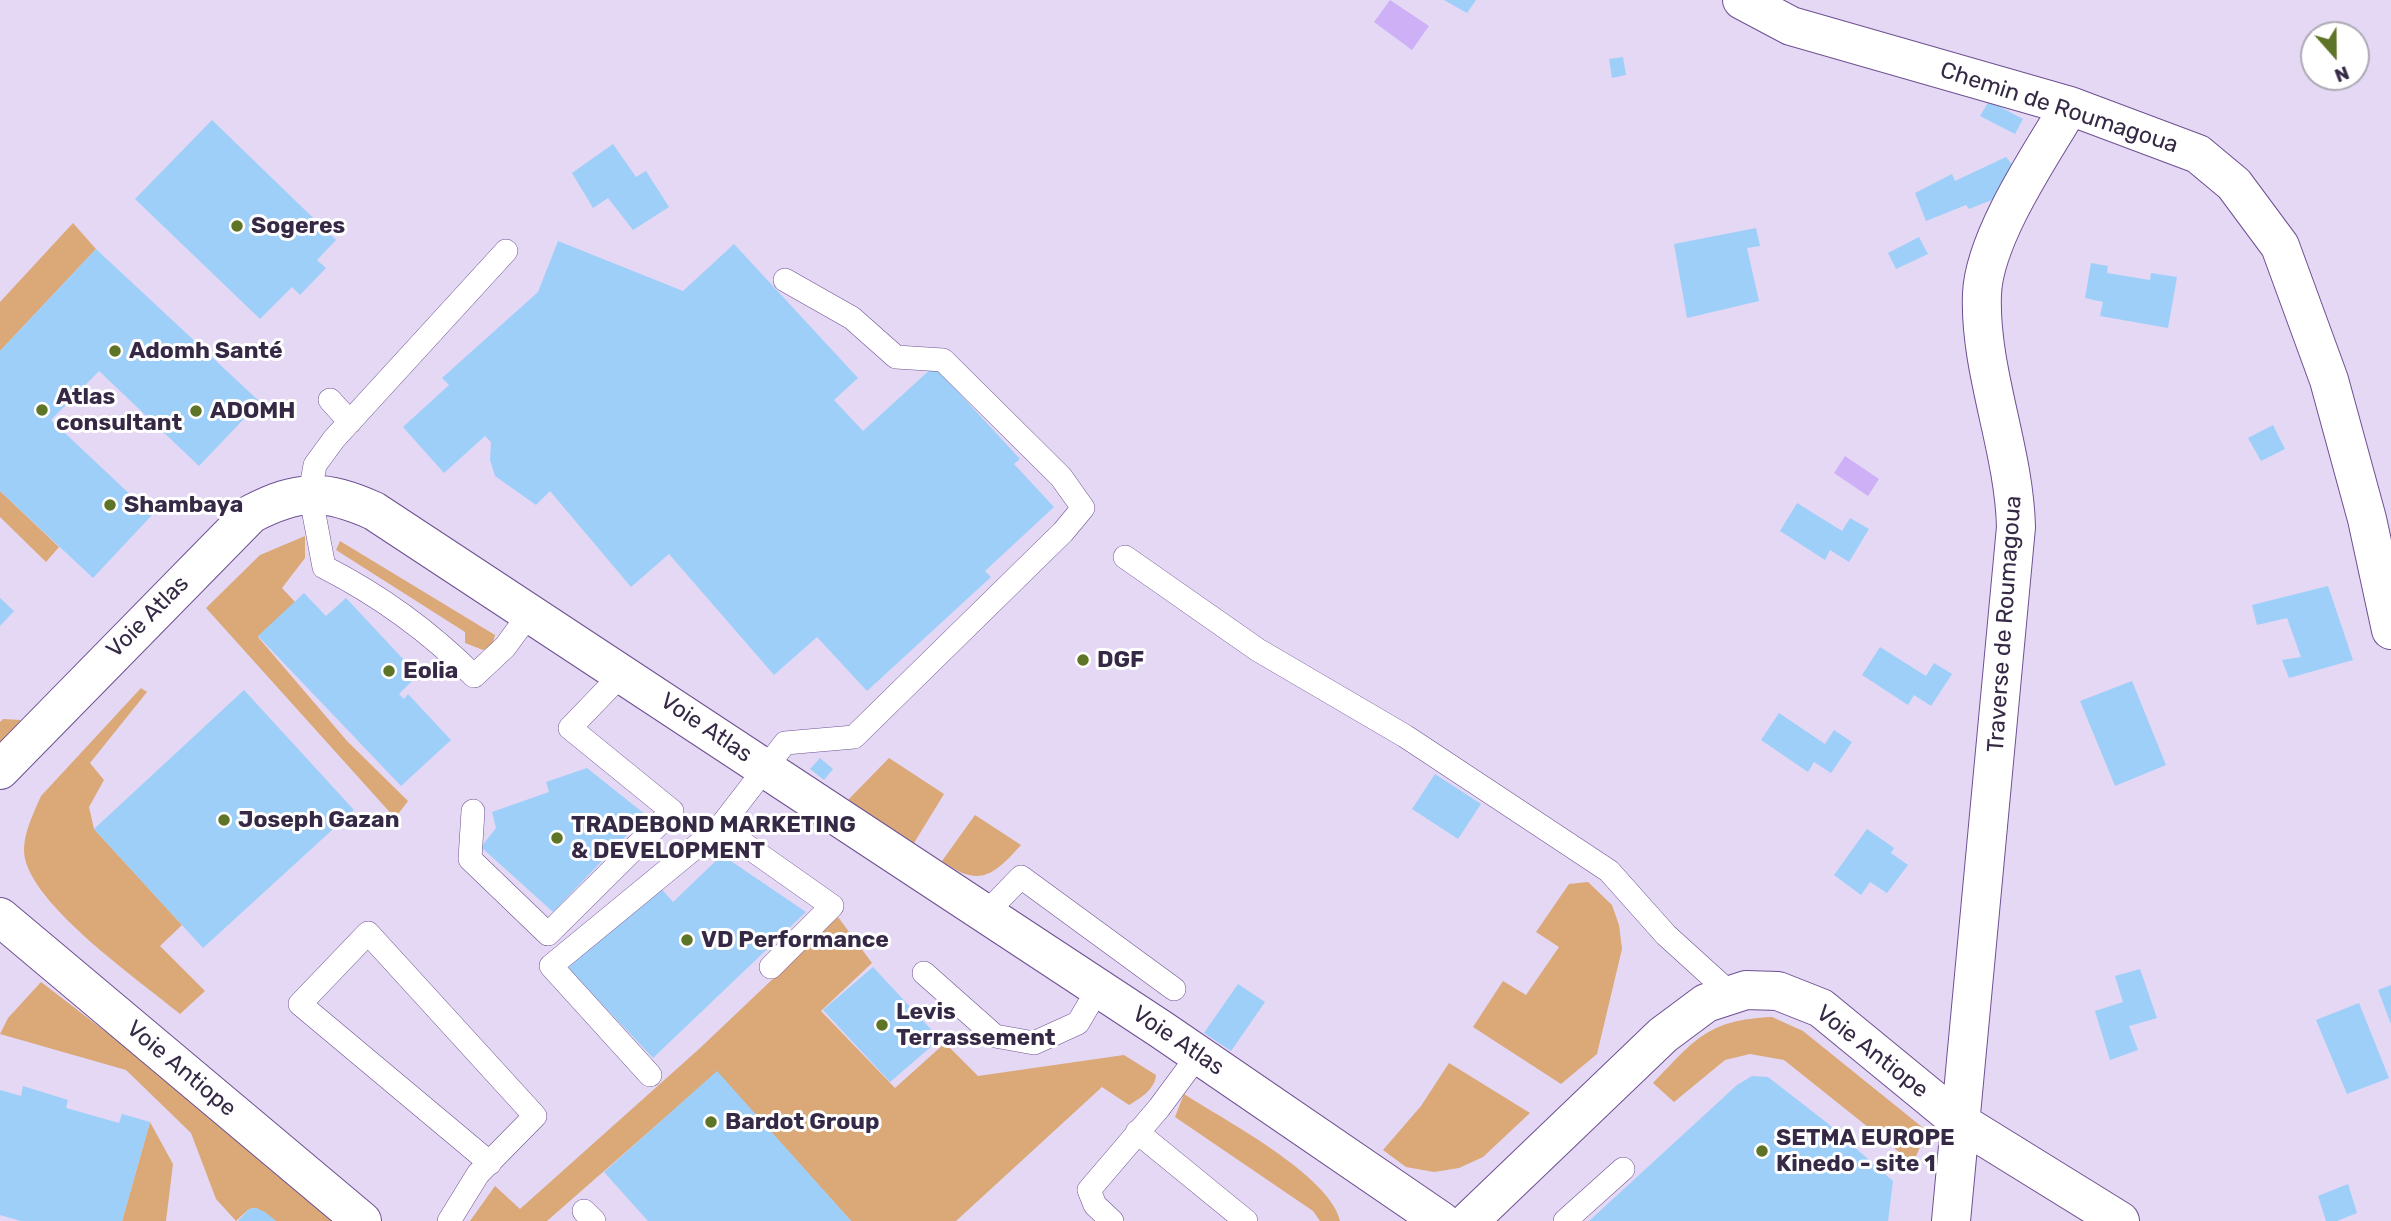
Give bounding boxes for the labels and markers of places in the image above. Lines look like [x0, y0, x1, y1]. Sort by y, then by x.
place label: Sogeres [251, 212, 345, 240]
marker: Sogeres [229, 218, 245, 234]
place label: Adomh Santé [129, 337, 283, 365]
marker: Adomh Santé [107, 343, 123, 359]
place label: Atlas consultant [56, 383, 182, 437]
place label: ADOMH [210, 397, 295, 425]
marker: Atlas consultant [34, 402, 50, 418]
marker: ADOMH [188, 403, 204, 419]
place label: Shambaya [124, 491, 243, 519]
marker: Shambaya [102, 497, 118, 513]
place label: DGF [1097, 646, 1144, 674]
marker: DGF [1075, 652, 1091, 668]
place label: Eolia [403, 657, 458, 685]
marker: Eolia [381, 663, 397, 679]
place label: Joseph Gazan [238, 806, 399, 834]
place label: TRADEBOND MARKETING & DEVELOPMENT [571, 811, 856, 865]
marker: Joseph Gazan [216, 812, 232, 828]
marker: TRADEBOND MARKETING & DEVELOPMENT [549, 830, 565, 846]
place label: VD Performance [701, 926, 889, 954]
marker: VD Performance [679, 932, 695, 948]
place label: Levis Terrassement [896, 998, 1056, 1052]
marker: Levis Terrassement [874, 1017, 890, 1033]
place label: Bardot Group [725, 1108, 879, 1136]
marker: Bardot Group [703, 1114, 719, 1130]
place label: SETMA EUROPE Kinedo - site 1 [1776, 1124, 1955, 1178]
marker: SETMA EUROPE Kinedo - site 1 [1754, 1143, 1770, 1159]

